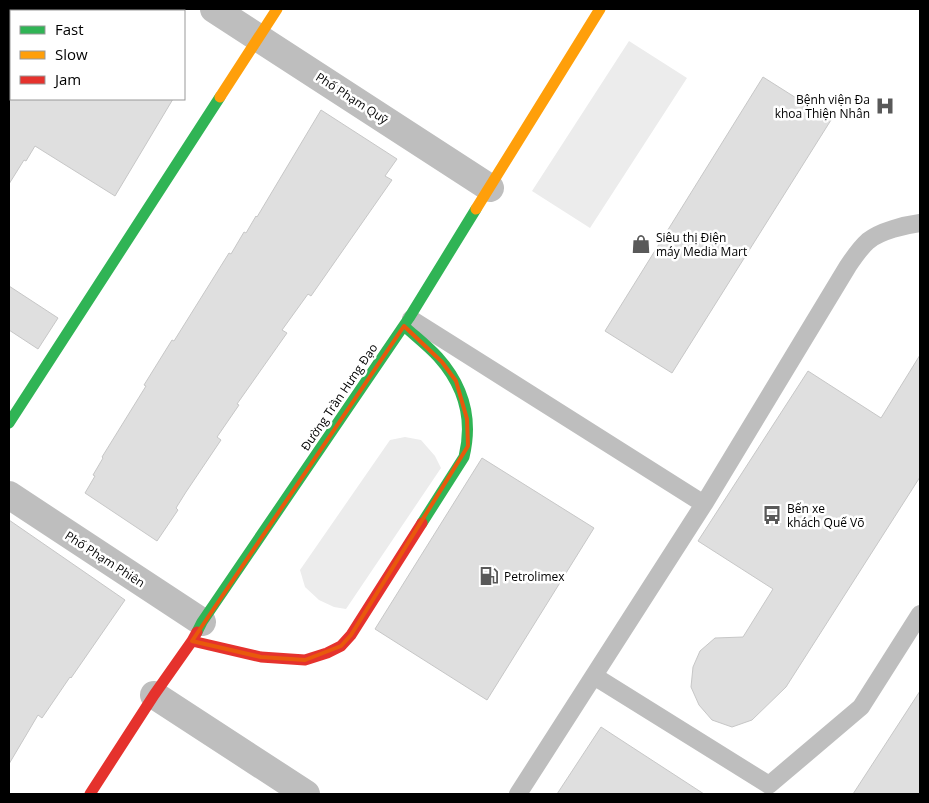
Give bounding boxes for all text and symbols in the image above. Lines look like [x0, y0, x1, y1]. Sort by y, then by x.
legend [10, 10, 185, 100]
text: Fast [55, 19, 84, 39]
text: Slow [55, 44, 88, 64]
street label: Phố Phạm Quỹ [313, 68, 392, 128]
text: Jam [53, 69, 81, 89]
place label: Bệnh viện Đa khoa Thiện Nhân [775, 91, 870, 122]
hospital icon: Bệnh viện Đa khoa Thiện Nhân [874, 95, 896, 117]
place label: Siêu thị Điện máy Media Mart [656, 229, 747, 260]
shop icon: Siêu thị Điện máy Media Mart [630, 233, 652, 255]
street label: Đường Trần Hưng Đạo [297, 340, 381, 454]
place label: Bến xe khách Quế Võ [787, 500, 864, 531]
bus stop icon: Bến xe khách Quế Võ [761, 504, 783, 526]
street label: Phố Phạm Phiên [62, 527, 148, 591]
fuel station icon: Petrolimex [478, 565, 500, 587]
place label: Petrolimex [504, 568, 565, 585]

